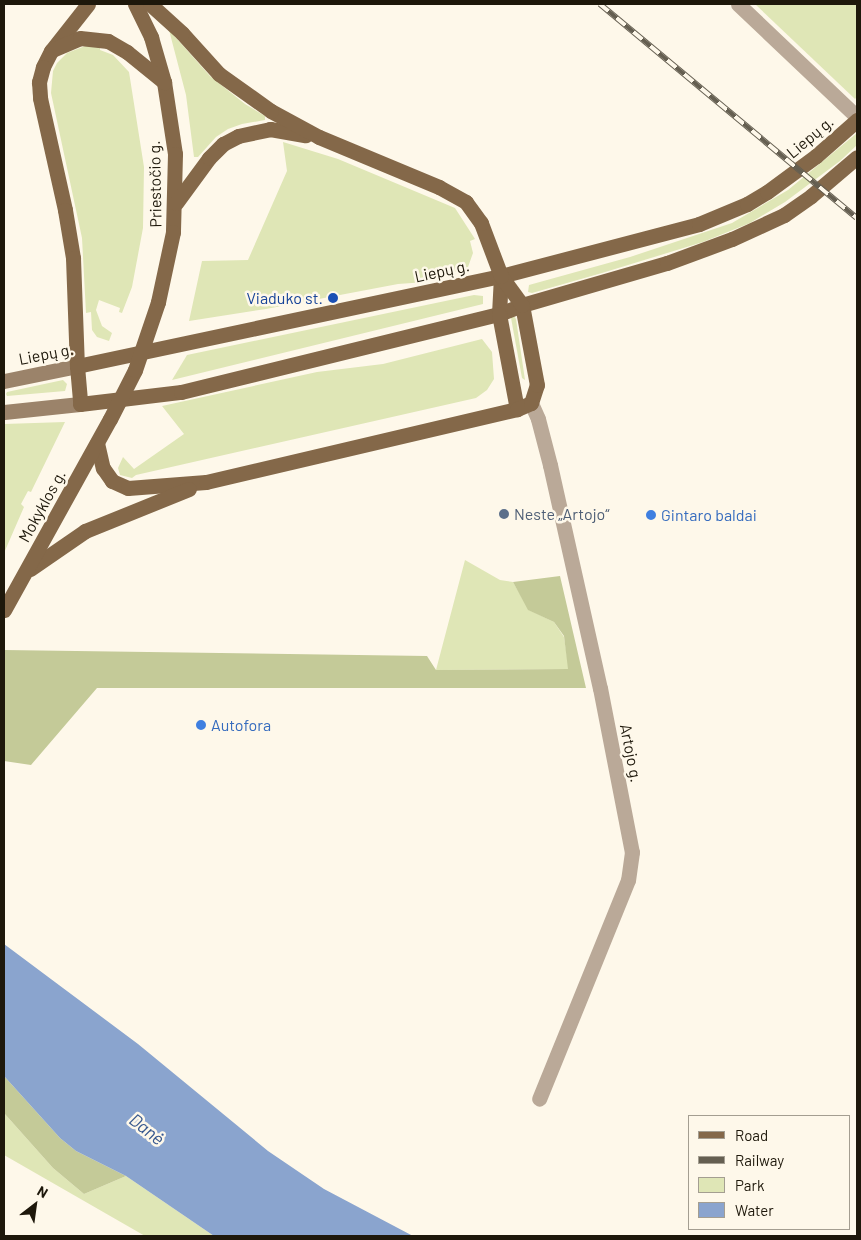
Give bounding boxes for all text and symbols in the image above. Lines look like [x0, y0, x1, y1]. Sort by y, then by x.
street label: Liepų g. [783, 112, 837, 162]
street label: Priestočio g. [145, 140, 165, 228]
street label: Liepų g. [413, 256, 471, 286]
place label: Viaduko st. [246, 288, 323, 308]
marker: Viaduko st. [327, 292, 339, 304]
street label: Liepų g. [17, 339, 75, 369]
street label: Mokyklos g. [14, 466, 70, 546]
place label: Neste „Artojo“ [514, 504, 610, 524]
place label: Gintaro baldai [661, 505, 757, 525]
marker: Neste „Artojo“ [498, 508, 510, 520]
marker: Gintaro baldai [645, 509, 657, 521]
place label: Autofora [211, 715, 271, 735]
marker: Autofora [195, 719, 207, 731]
street label: Artojo g. [616, 722, 646, 784]
water label: Danė [125, 1109, 169, 1149]
legend [688, 1115, 851, 1230]
text: Road [735, 1126, 768, 1144]
text: Railway [735, 1151, 784, 1169]
text: Park [735, 1176, 764, 1194]
north arrow [10, 1180, 60, 1230]
text: N [34, 1182, 51, 1201]
text: Water [735, 1201, 774, 1219]

